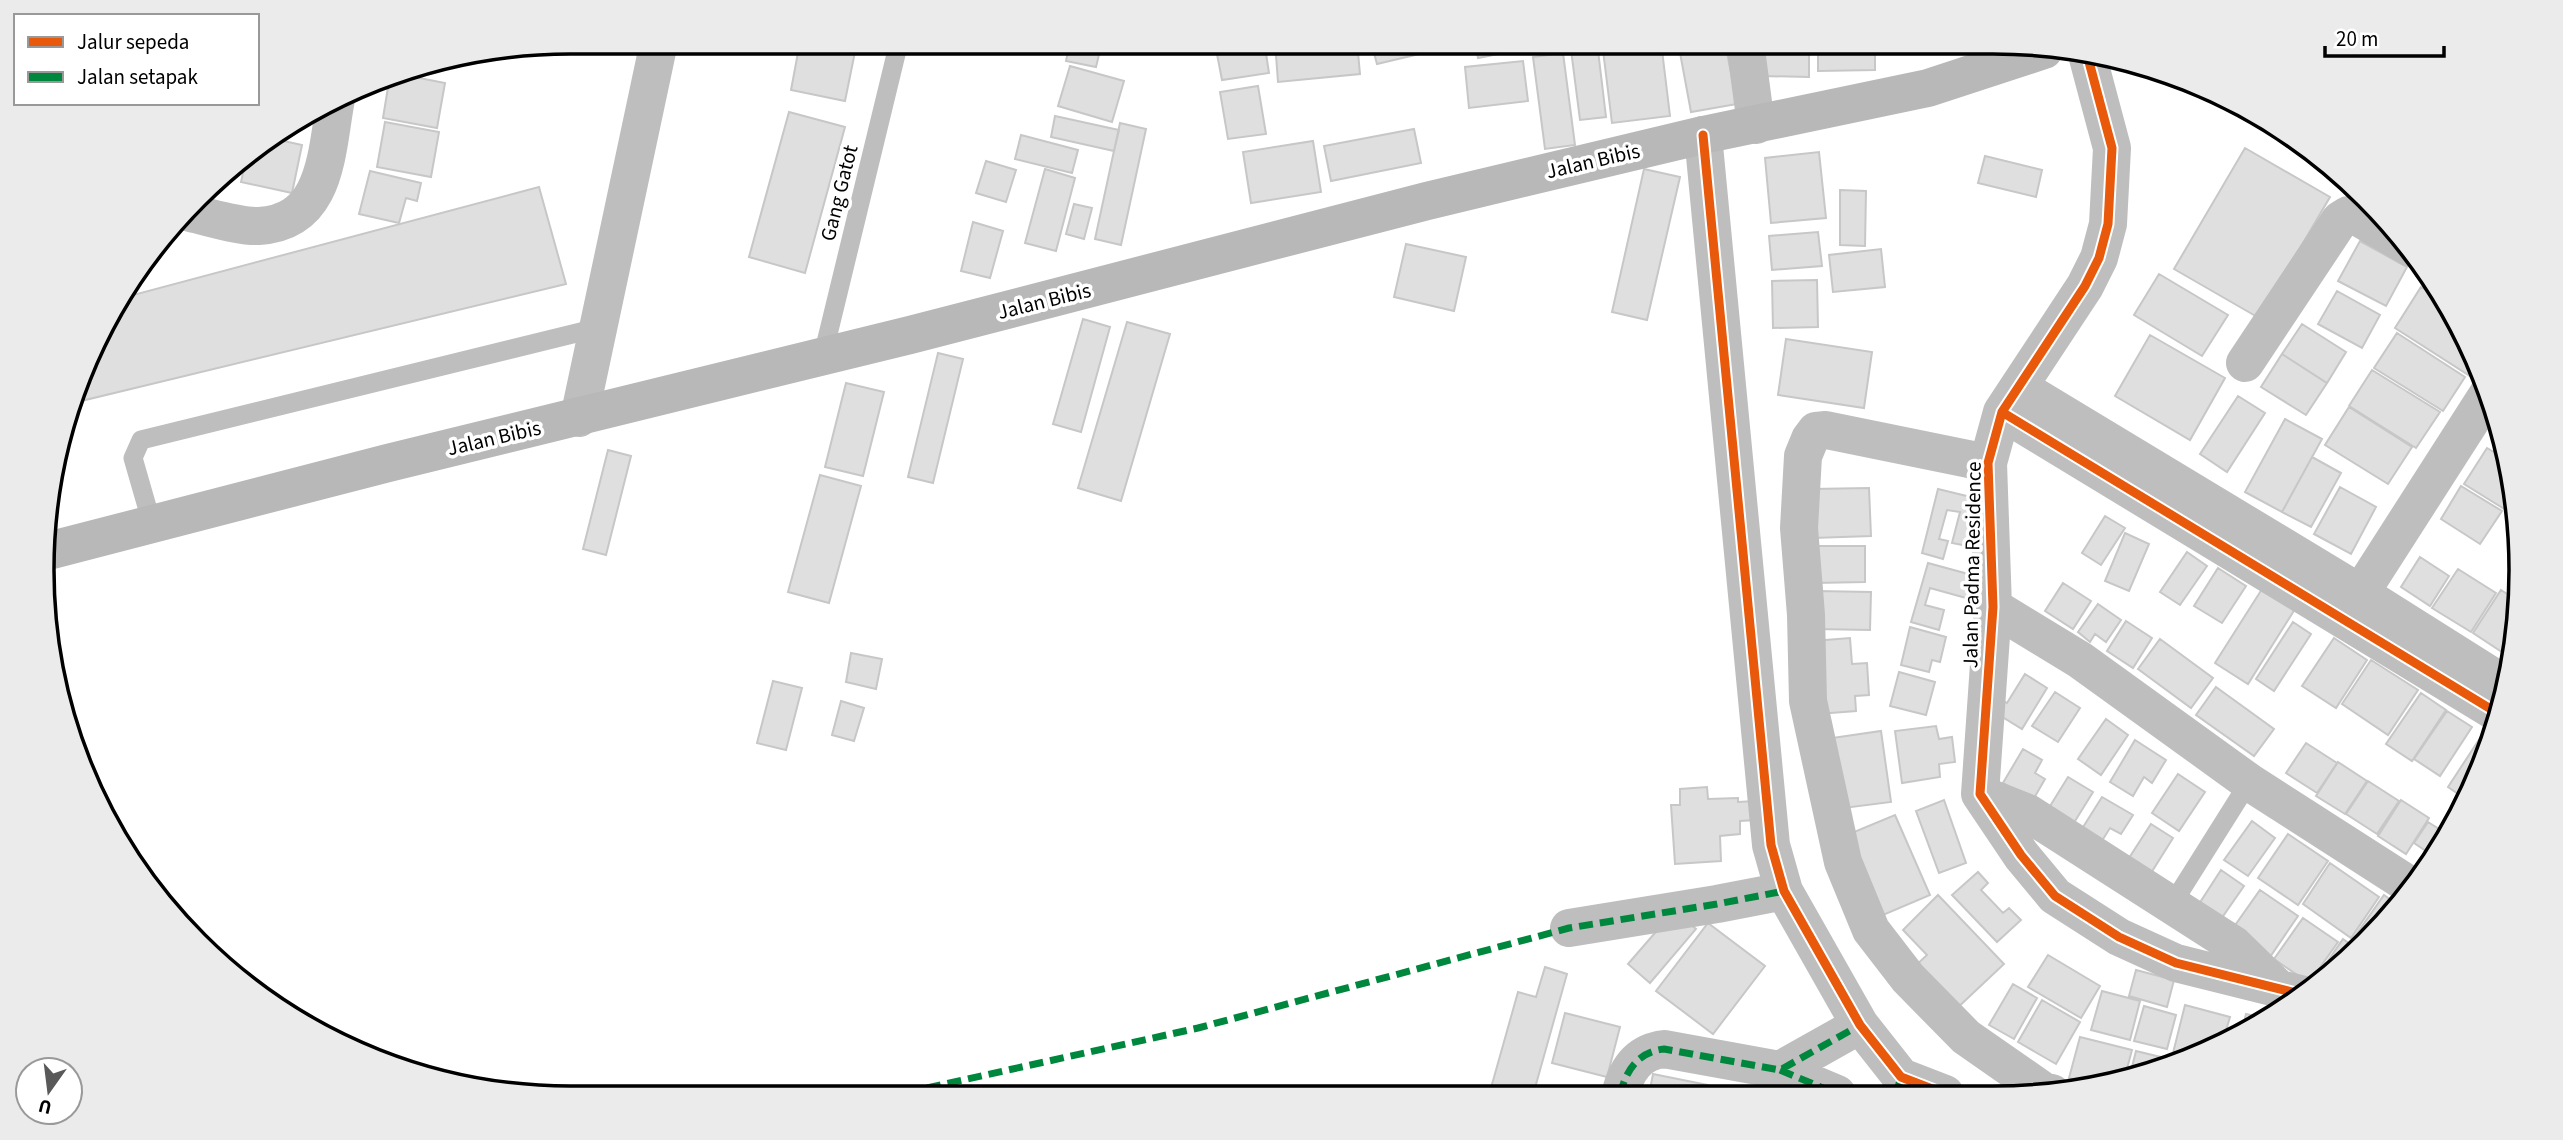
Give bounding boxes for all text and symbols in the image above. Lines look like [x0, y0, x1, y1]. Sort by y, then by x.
legend [14, 14, 259, 105]
scale bar [2325, 14, 2444, 58]
text: 20 m [2336, 24, 2378, 54]
text: Jalur sepeda [77, 27, 189, 57]
text: Jalan setapak [77, 62, 198, 92]
street label: Jalan Bibis [1543, 136, 1643, 186]
street label: Gang Gatot [813, 142, 865, 244]
street label: Jalan Bibis [994, 275, 1094, 327]
street label: Jalan Bibis [444, 413, 544, 463]
street label: Jalan Padma Residence [1955, 461, 1989, 669]
north arrow [14, 1056, 84, 1126]
text: U [36, 1091, 55, 1121]

